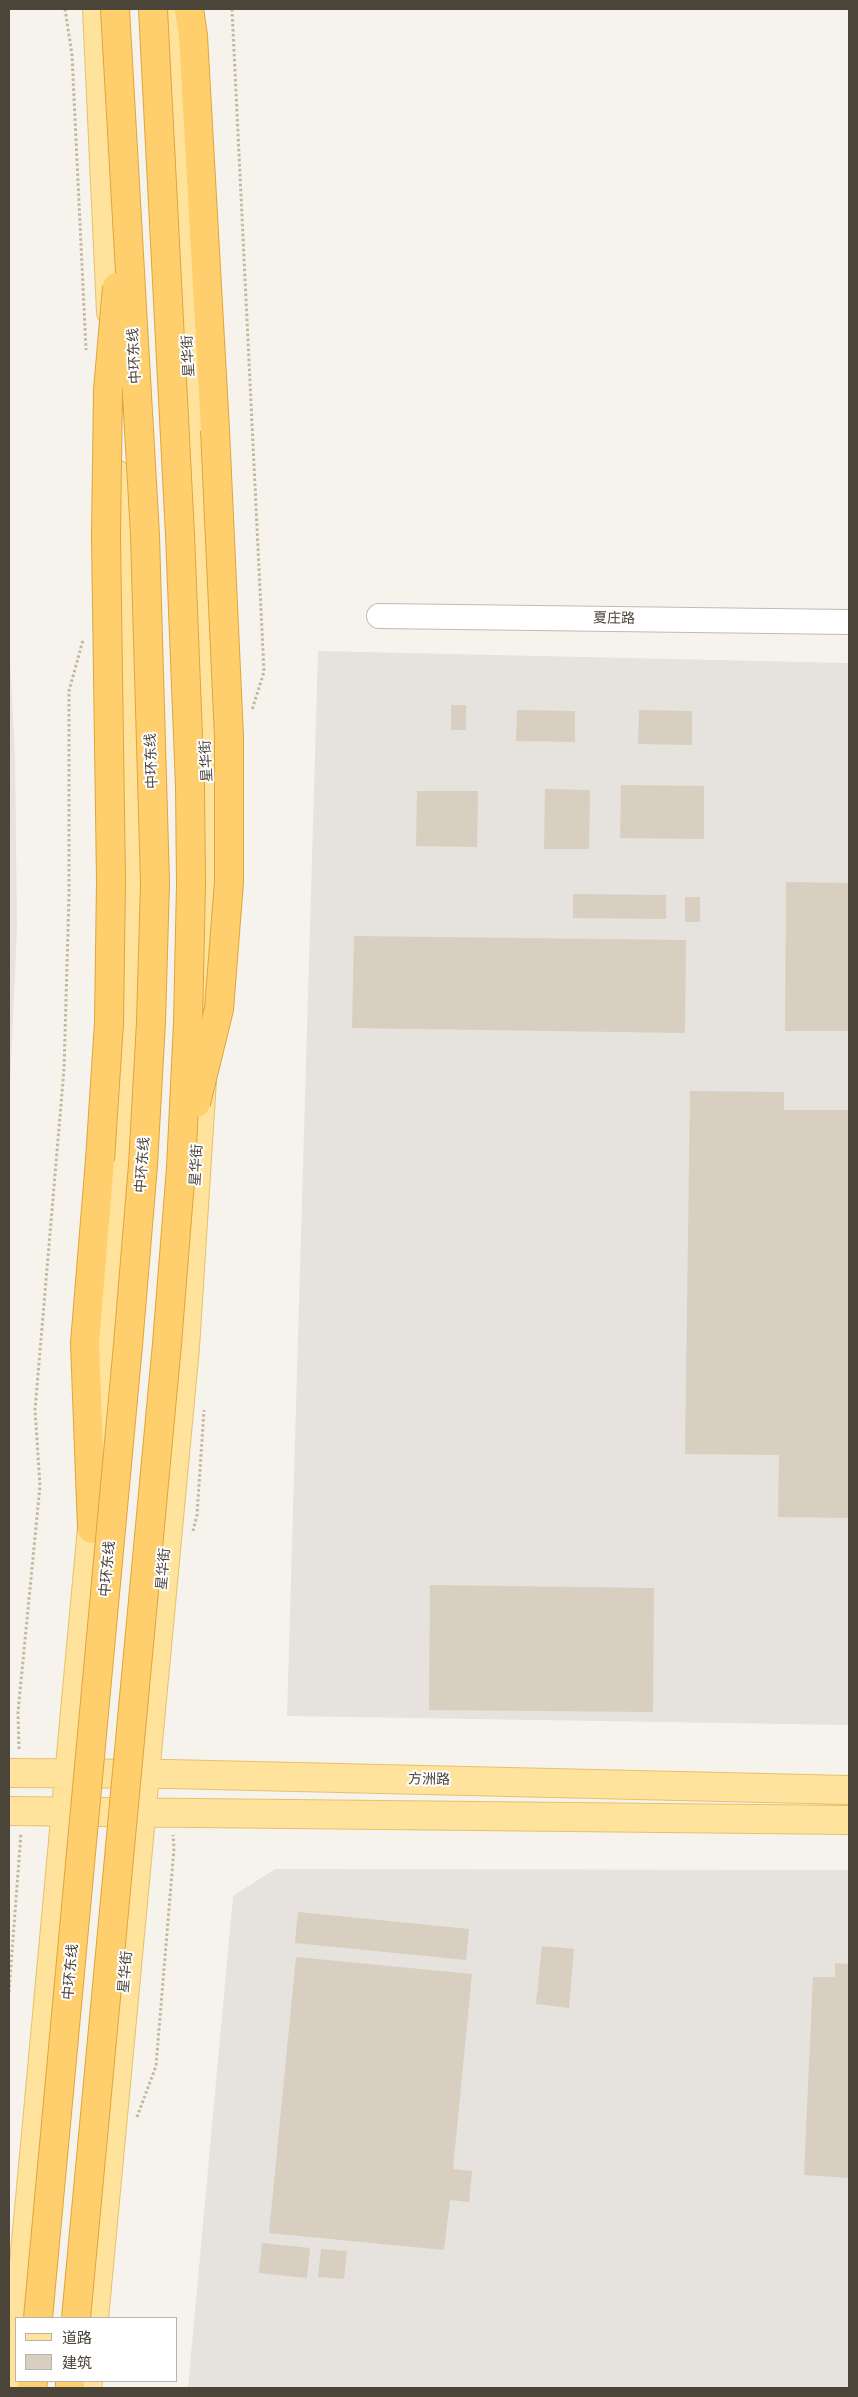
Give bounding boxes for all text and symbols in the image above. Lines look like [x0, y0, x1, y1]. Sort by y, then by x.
street label: 中环东线 [125, 328, 145, 384]
street label: 星华街 [180, 335, 198, 377]
street label: 夏庄路 [593, 610, 635, 628]
street label: 中环东线 [143, 733, 161, 789]
street label: 星华街 [198, 740, 216, 782]
street label: 中环东线 [133, 1136, 153, 1194]
street label: 星华街 [188, 1144, 206, 1186]
street label: 中环东线 [97, 1540, 119, 1598]
street label: 星华街 [154, 1547, 174, 1591]
street label: 方洲路 [408, 1771, 450, 1789]
street label: 中环东线 [60, 1943, 82, 2001]
street label: 星华街 [116, 1950, 136, 1994]
legend [15, 2317, 178, 2382]
text: 道路 [62, 2329, 92, 2347]
text: 建筑 [62, 2354, 92, 2372]

